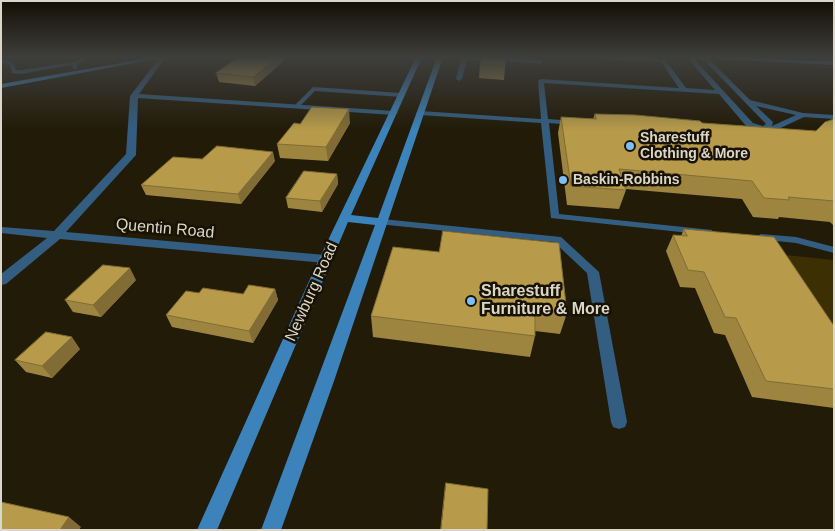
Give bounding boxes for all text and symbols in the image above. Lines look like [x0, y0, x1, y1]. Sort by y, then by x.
place label: Sharestuff Clothing & More [640, 130, 748, 162]
marker: Sharestuff Clothing & More [624, 140, 636, 152]
place label: Baskin-Robbins [573, 172, 680, 188]
marker: Baskin-Robbins [557, 174, 569, 186]
street label: Quentin Road [115, 215, 215, 243]
street label: Newburg Road [282, 239, 342, 345]
place label: Sharestuff Furniture & More [481, 282, 610, 320]
marker: Sharestuff Furniture & More [465, 295, 477, 307]

